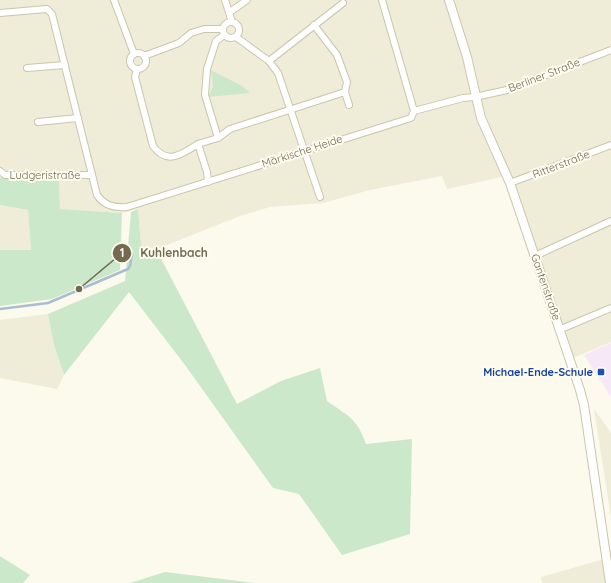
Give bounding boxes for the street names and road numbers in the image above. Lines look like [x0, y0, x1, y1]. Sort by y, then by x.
street label: Berliner Straße [506, 55, 582, 95]
street label: Märkische Heide [260, 131, 344, 171]
street label: Ritterstraße [530, 147, 592, 181]
street label: Ludgeristraße [10, 168, 80, 182]
street label: Gantenstraße [528, 252, 564, 322]

